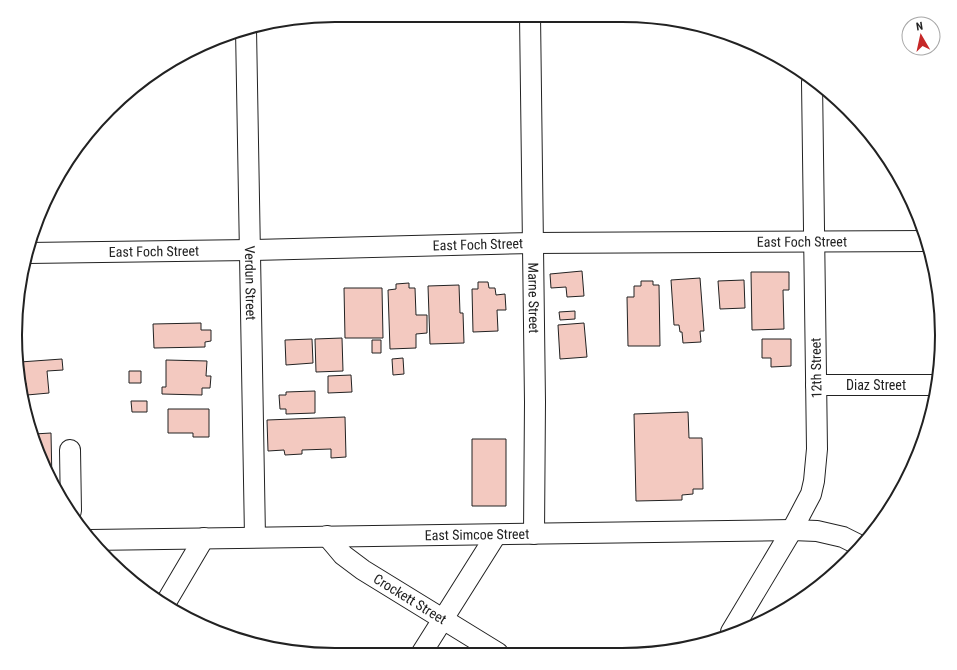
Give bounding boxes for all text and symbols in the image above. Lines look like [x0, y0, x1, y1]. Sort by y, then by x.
north arrow [901, 16, 941, 56]
text: N [915, 20, 924, 34]
street label: East Foch Street [757, 233, 847, 250]
street label: East Foch Street [433, 235, 523, 253]
street label: East Foch Street [109, 243, 199, 260]
street label: Verdun Street [242, 245, 259, 321]
street label: Marne Street [525, 262, 542, 334]
street label: 12th Street [807, 337, 825, 399]
street label: Diaz Street [846, 377, 906, 393]
street label: East Simcoe Street [425, 526, 529, 543]
street label: Crockett Street [371, 570, 449, 627]

